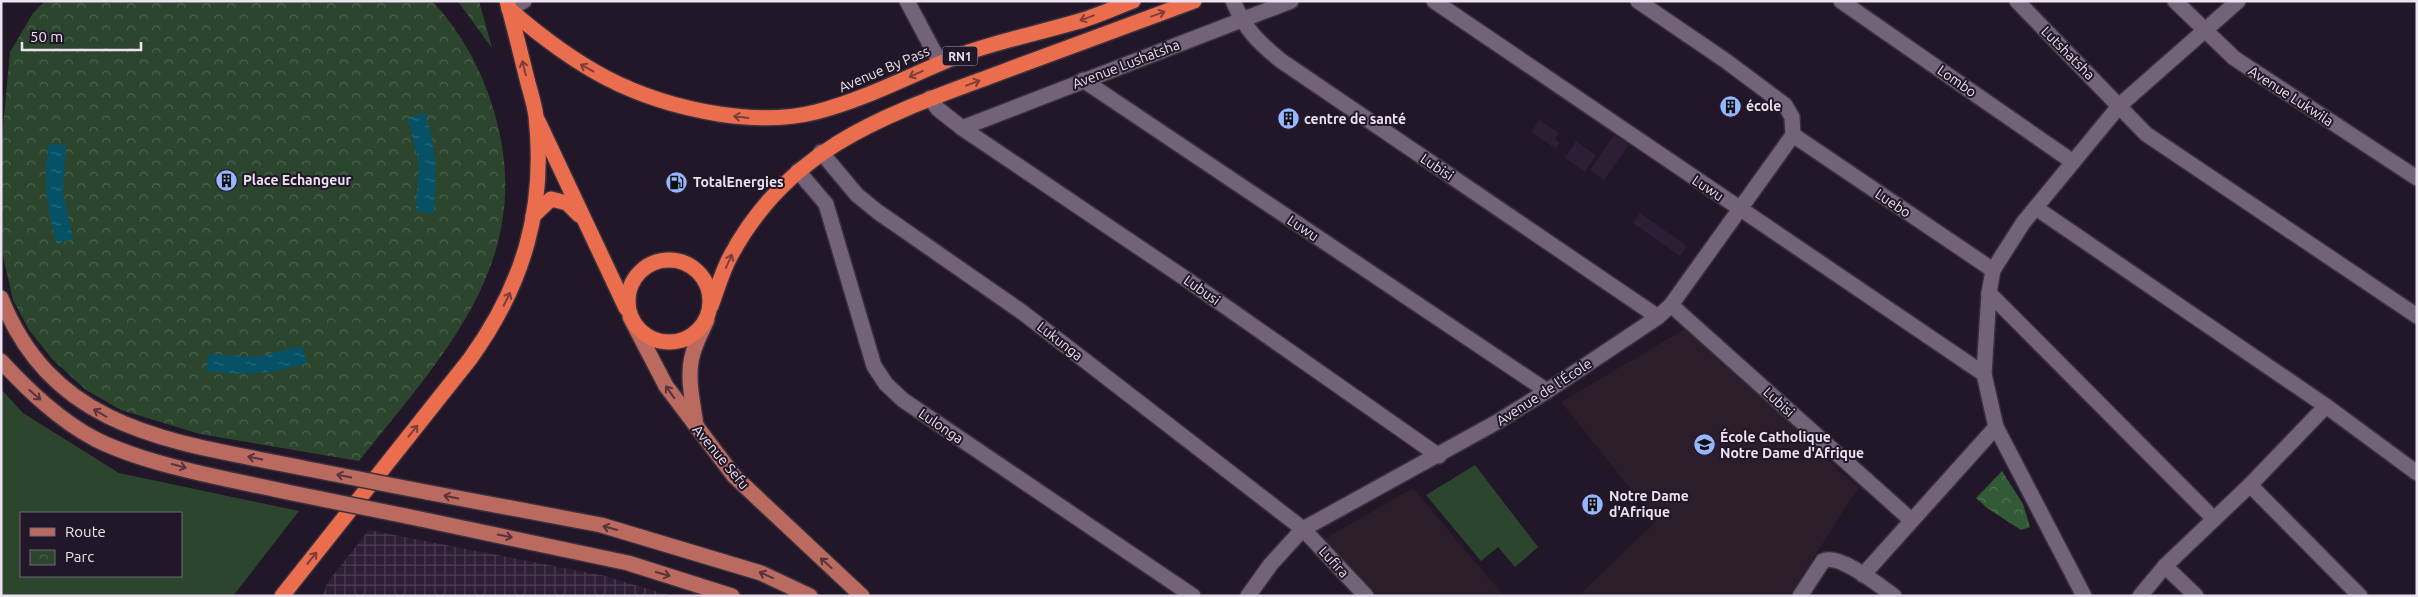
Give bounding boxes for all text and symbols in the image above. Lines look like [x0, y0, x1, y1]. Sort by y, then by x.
one-way arrow [1150, 9, 1165, 18]
one-way arrow [1080, 14, 1095, 23]
scale bar [22, 20, 141, 52]
street label: Lutshatsha [2038, 23, 2098, 83]
text: 50 m [30, 28, 63, 45]
street label: Avenue Lushatsha [1070, 36, 1182, 92]
street label: Avenue By Pass [836, 43, 932, 95]
road number: RN1 [942, 46, 978, 66]
one-way arrow [519, 60, 528, 76]
one-way arrow [581, 62, 595, 72]
street label: Lombo [1934, 62, 1980, 100]
street label: Avenue Lukwila [2246, 63, 2336, 129]
one-way arrow [909, 69, 924, 79]
one-way arrow [965, 78, 980, 87]
building icon: école [1718, 94, 1742, 118]
place label: école [1746, 98, 1781, 114]
building icon: centre de santé [1276, 107, 1300, 131]
place label: centre de santé [1304, 111, 1406, 127]
one-way arrow [733, 112, 749, 122]
street label: Lubisi [1418, 150, 1456, 184]
building icon: Place Echangeur [215, 168, 239, 192]
fuel station icon: TotalEnergies [665, 170, 689, 194]
place label: Place Echangeur [243, 172, 351, 188]
street label: Luwu [1689, 172, 1727, 204]
place label: TotalEnergies [693, 174, 784, 190]
street label: Luebo [1872, 185, 1914, 221]
street label: Luwu [1284, 212, 1322, 244]
one-way arrow [725, 254, 734, 269]
street label: Lubusi [1181, 272, 1223, 308]
one-way arrow [503, 292, 513, 307]
street label: Lukunga [1034, 318, 1086, 364]
street label: Avenue de l'École [1493, 354, 1595, 429]
street label: Lubisi [1760, 384, 1798, 420]
one-way arrow [665, 385, 675, 399]
one-way arrow [29, 390, 42, 401]
street label: Lulonga [916, 405, 966, 447]
one-way arrow [92, 408, 107, 418]
street label: Avenue Sefu [690, 422, 752, 492]
one-way arrow [408, 424, 419, 437]
place label: École Catholique Notre Dame d'Afrique [1720, 428, 1864, 461]
school or university icon: École Catholique Notre Dame d'Afrique [1692, 433, 1716, 457]
one-way arrow [248, 453, 264, 462]
one-way arrow [170, 462, 186, 472]
one-way arrow [336, 471, 352, 480]
place label: Notre Dame d'Afrique [1609, 488, 1689, 520]
one-way arrow [443, 492, 459, 501]
building icon: Notre Dame d'Afrique [1581, 492, 1605, 516]
legend [20, 512, 182, 577]
text: Route [65, 523, 106, 540]
one-way arrow [603, 523, 619, 532]
one-way arrow [497, 532, 513, 542]
street label: Lufira [1316, 543, 1352, 581]
text: Parc [65, 548, 94, 565]
one-way arrow [306, 551, 317, 564]
one-way arrow [820, 557, 833, 569]
one-way arrow [655, 569, 671, 579]
one-way arrow [759, 570, 774, 580]

